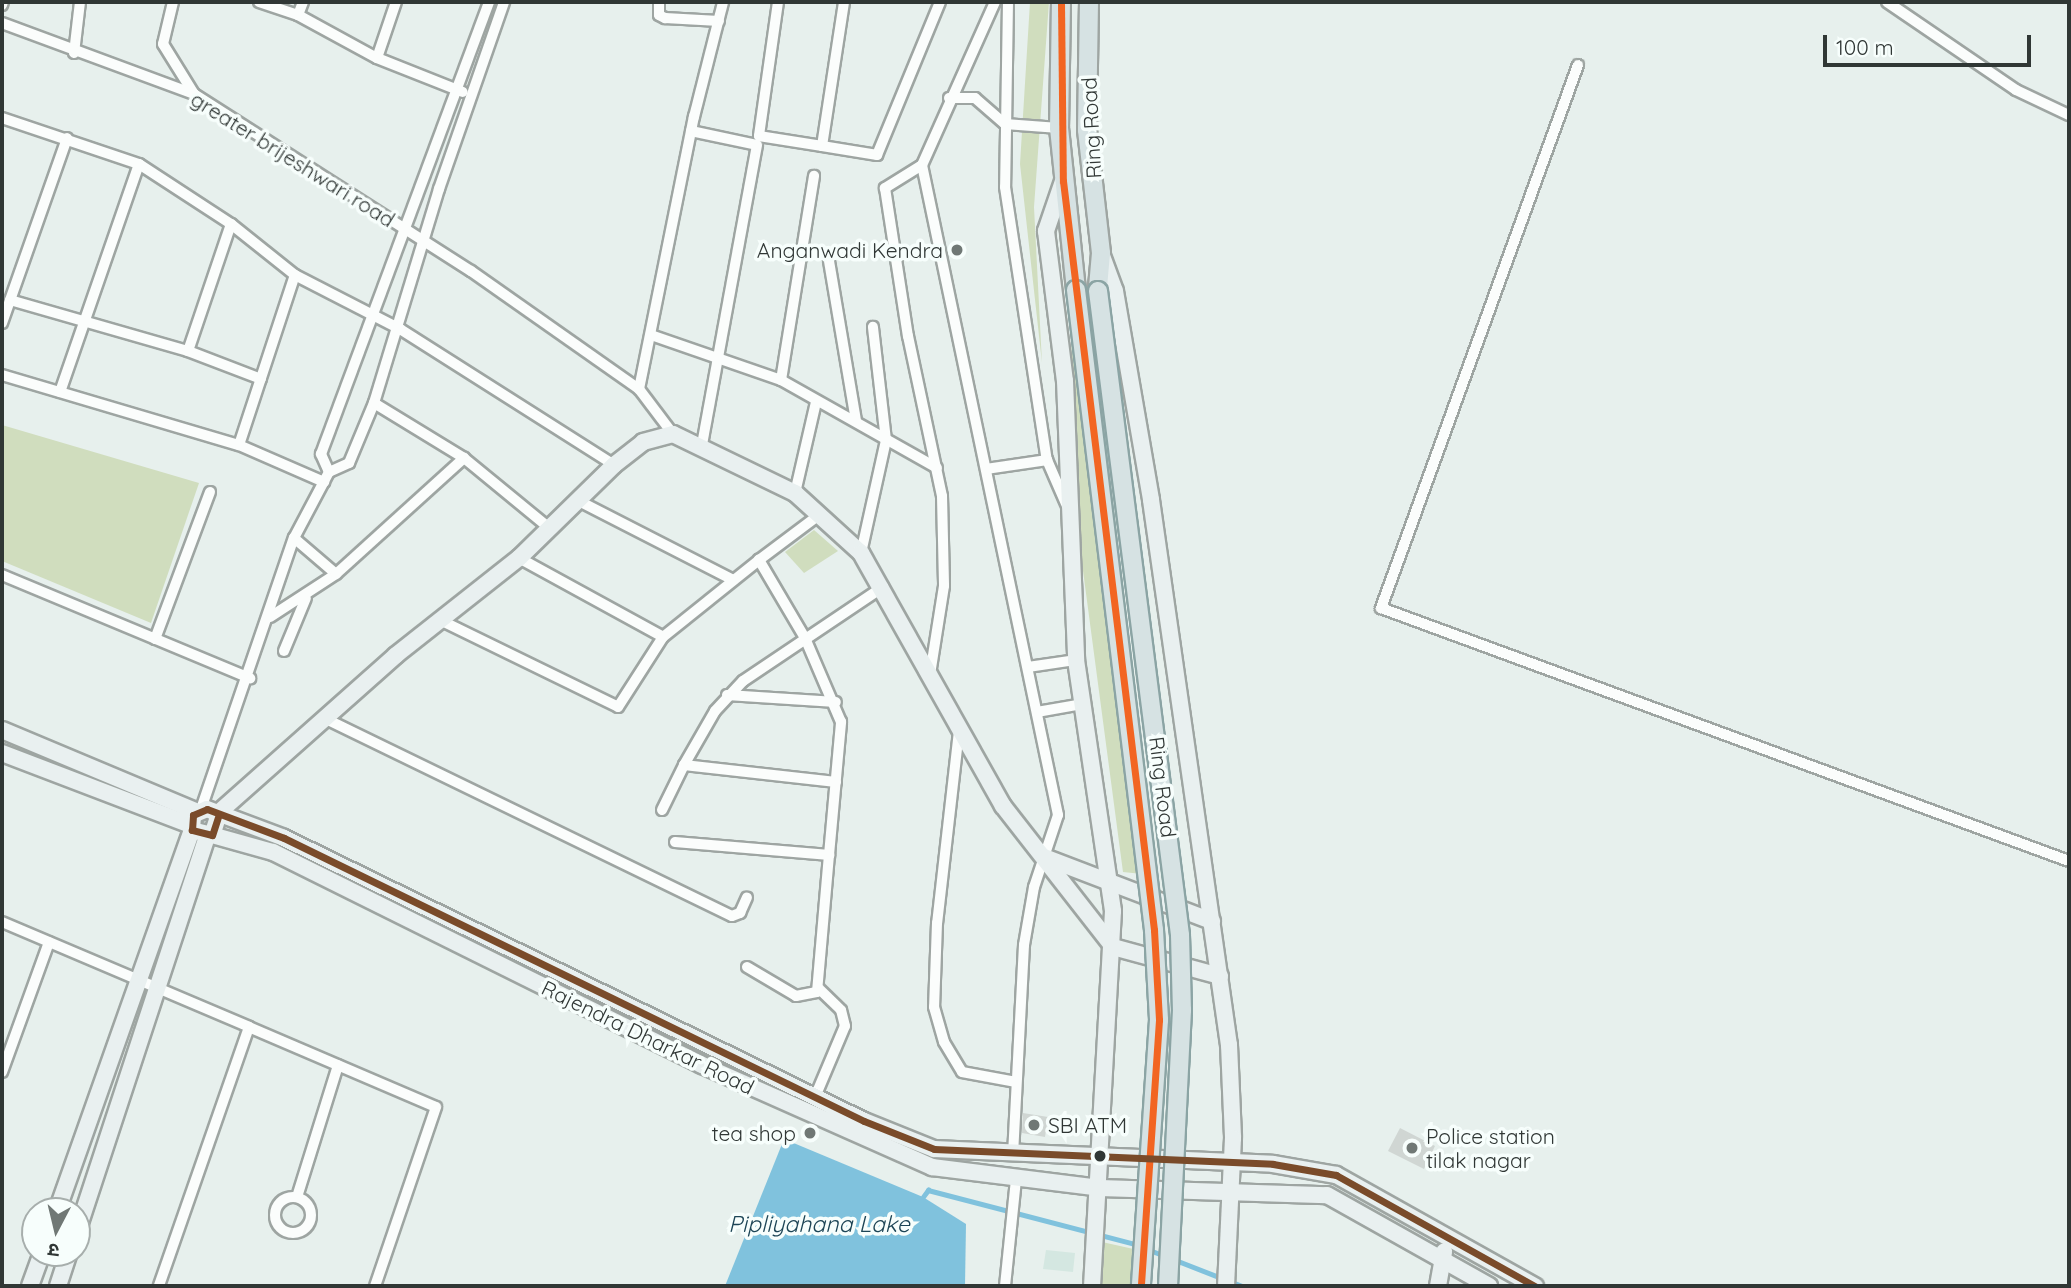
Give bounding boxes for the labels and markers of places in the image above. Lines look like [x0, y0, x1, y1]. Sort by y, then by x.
place label: Anganwadi Kendra [757, 237, 943, 263]
marker: Anganwadi Kendra [949, 242, 965, 258]
place label: SBI ATM [1048, 1112, 1127, 1138]
marker: SBI ATM [1026, 1117, 1042, 1133]
place label: tea shop [711, 1120, 796, 1146]
place label: Police station tilak nagar [1426, 1123, 1555, 1173]
marker: tea shop [802, 1125, 818, 1141]
marker: Police station tilak nagar [1404, 1140, 1420, 1156]
unlabelled marker [1093, 1149, 1107, 1163]

